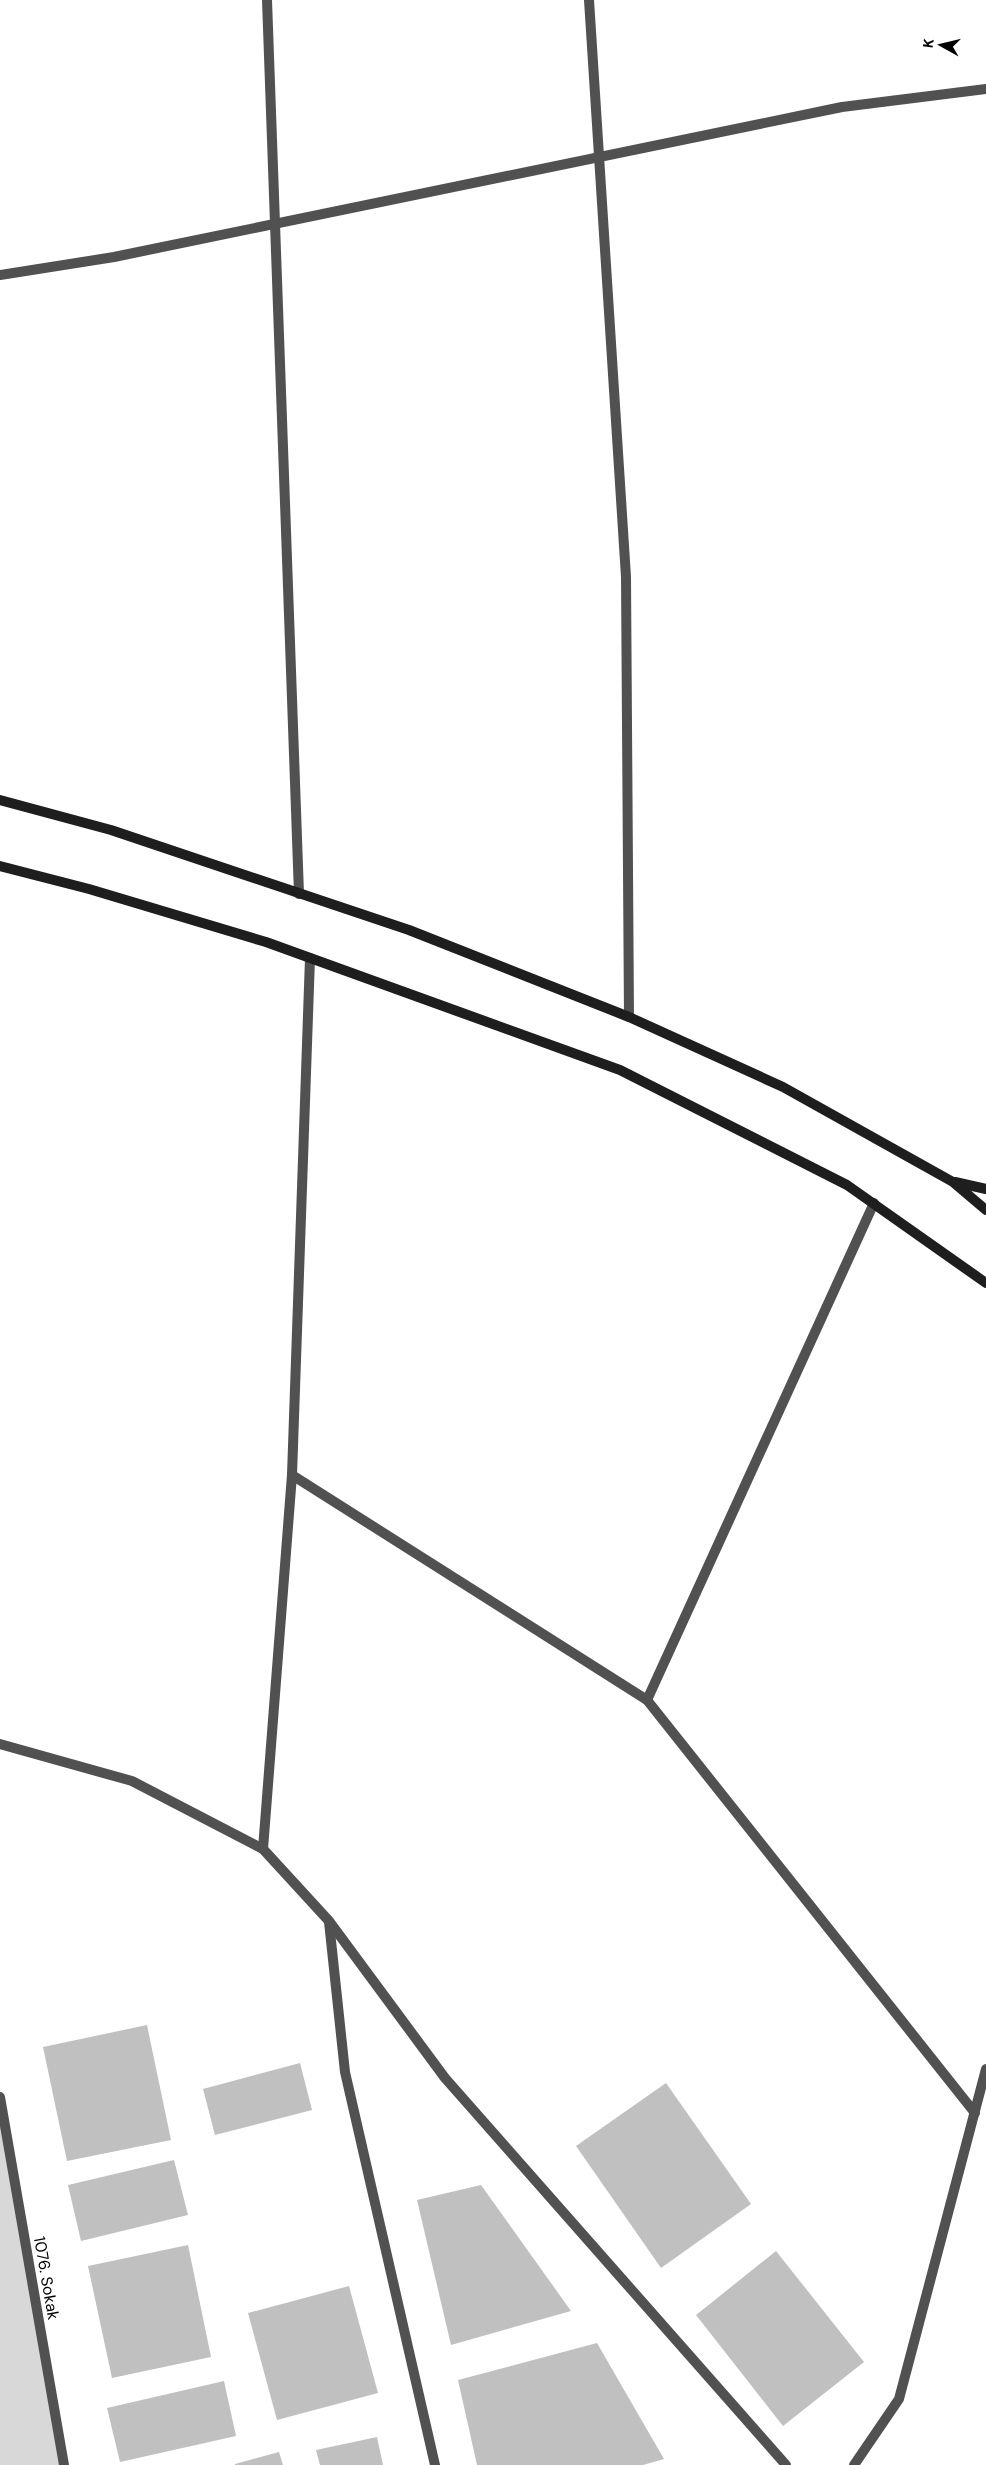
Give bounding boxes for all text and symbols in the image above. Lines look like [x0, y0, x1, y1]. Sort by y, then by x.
north arrow [916, 20, 966, 70]
text: K [919, 37, 938, 49]
street label: 1076. Sokak [29, 2235, 64, 2321]

